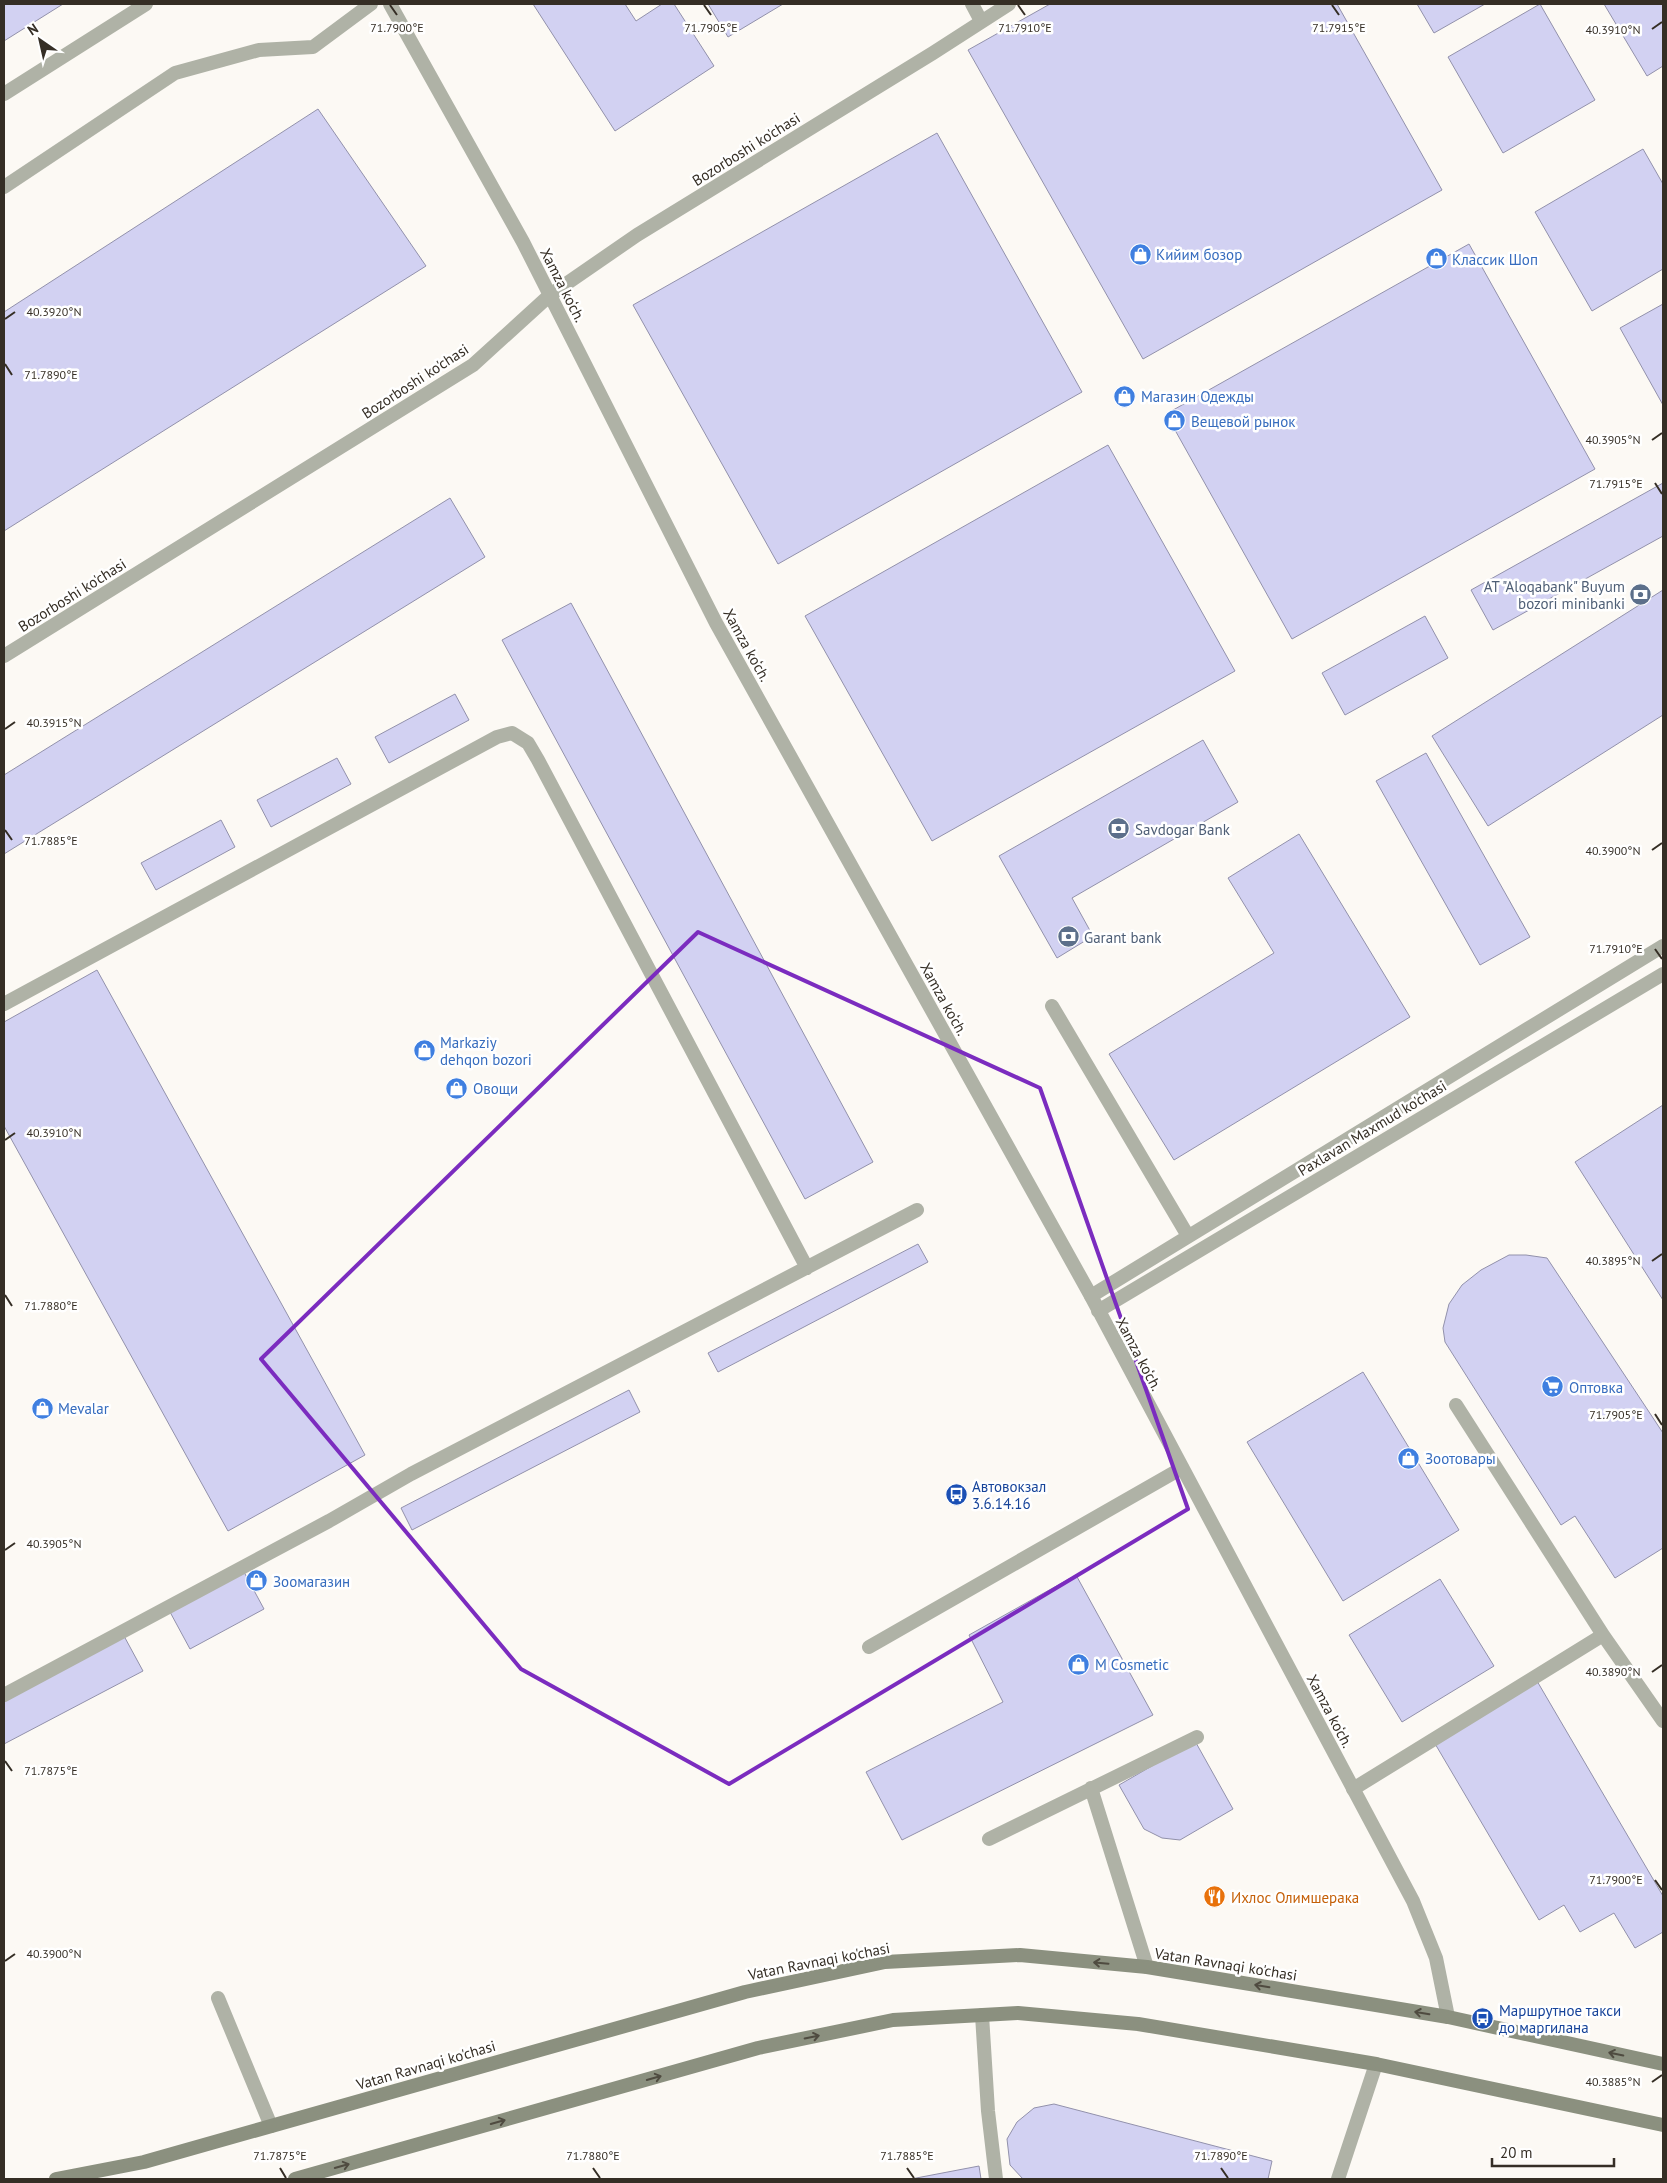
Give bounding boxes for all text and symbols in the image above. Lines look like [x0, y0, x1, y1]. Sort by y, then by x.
north arrow [15, 15, 65, 65]
text: N [24, 19, 42, 39]
text: 71.7900°E [370, 20, 424, 35]
text: 71.7905°E [684, 20, 738, 35]
text: 71.7910°E [998, 20, 1052, 35]
text: 71.7915°E [1312, 20, 1366, 35]
text: 40.3910°N [1586, 22, 1640, 37]
street label: Bozorboshi ko'chasi [689, 108, 803, 190]
shop icon: Кийим бозор [1128, 242, 1152, 266]
street label: Xamza ko‘ch. [536, 245, 590, 325]
place label: Кийим бозор [1156, 245, 1242, 264]
shop icon: Классик Шоп [1424, 247, 1448, 271]
place label: Классик Шоп [1452, 250, 1538, 269]
text: 40.3920°N [27, 304, 81, 319]
street label: Bozorboshi ko'chasi [358, 339, 472, 423]
text: 71.7890°E [24, 367, 78, 382]
shop icon: Магазин Одежды [1113, 384, 1137, 408]
place label: Магазин Одежды [1141, 387, 1254, 406]
shop icon: Вещевой рынок [1163, 409, 1187, 433]
place label: Вещевой рынок [1191, 412, 1296, 431]
text: 40.3905°N [1586, 432, 1640, 447]
text: 71.7915°E [1589, 476, 1643, 491]
street label: Bozorboshi ko'chasi [15, 554, 129, 636]
place label: AT "Aloqabank" Buyum bozori minibanki [1484, 577, 1625, 613]
bank icon: AT "Aloqabank" Buyum bozori minibanki [1629, 583, 1653, 607]
street label: Xamza ko‘ch. [719, 605, 775, 685]
text: 40.3915°N [27, 715, 81, 730]
bank icon: Savdogar Bank [1107, 817, 1131, 841]
place label: Savdogar Bank [1135, 820, 1231, 839]
text: 71.7885°E [24, 833, 78, 848]
text: 40.3900°N [1586, 843, 1640, 858]
bank icon: Garant bank [1056, 925, 1080, 949]
place label: Garant bank [1084, 928, 1162, 947]
text: 71.7910°E [1589, 941, 1643, 956]
street label: Xamza ko‘ch. [916, 959, 972, 1039]
place label: Markaziy dehqon bozori [440, 1033, 532, 1069]
shop icon: Markaziy dehqon bozori [412, 1039, 436, 1063]
shop icon: Овощи [445, 1076, 469, 1100]
street label: Paxlavan Maxmud ko'chasi [1294, 1076, 1450, 1180]
place label: Овощи [473, 1079, 518, 1098]
text: 40.3910°N [27, 1125, 81, 1140]
text: 40.3895°N [1586, 1253, 1640, 1268]
text: 71.7880°E [24, 1298, 78, 1313]
street label: Xamza ko‘ch. [1112, 1314, 1166, 1394]
supermarket icon: Оптовка [1541, 1375, 1565, 1399]
place label: Оптовка [1569, 1378, 1623, 1397]
shop icon: Mevalar [30, 1396, 54, 1420]
place label: Mevalar [58, 1399, 109, 1418]
text: 71.7905°E [1589, 1407, 1643, 1422]
shop icon: Зоотовары [1397, 1446, 1421, 1470]
place label: Зоотовары [1425, 1449, 1496, 1468]
place label: Автовокзал 3.6.14.16 [972, 1477, 1046, 1513]
bus stop icon: Автовокзал 3.6.14.16 [944, 1483, 968, 1507]
text: 40.3905°N [27, 1536, 81, 1551]
shop icon: Зоомагазин [245, 1569, 269, 1593]
place label: Зоомагазин [273, 1572, 350, 1591]
shop icon: M Cosmetic [1067, 1652, 1091, 1676]
place label: M Cosmetic [1095, 1655, 1169, 1674]
text: 40.3890°N [1586, 1664, 1640, 1679]
street label: Xamza ko‘ch. [1303, 1671, 1357, 1751]
text: 71.7875°E [24, 1763, 78, 1778]
text: 71.7900°E [1589, 1872, 1643, 1887]
restaurant icon: Ихлос Олимшерака [1203, 1885, 1227, 1909]
place label: Ихлос Олимшерака [1231, 1888, 1359, 1907]
street label: Vatan Ravnaqi ko'chasi [746, 1938, 891, 1984]
street label: Vatan Ravnaqi ko'chasi [1152, 1943, 1299, 1985]
text: 40.3900°N [27, 1946, 81, 1961]
one-way arrow [1094, 1958, 1110, 1967]
one-way arrow [1254, 1981, 1270, 1991]
place label: Маршрутное такси до маргилана [1499, 2001, 1621, 2037]
bus stop icon: Маршрутное такси до маргилана [1471, 2007, 1495, 2031]
one-way arrow [1415, 2008, 1431, 2018]
one-way arrow [803, 2032, 819, 2041]
street label: Vatan Ravnaqi ko'chasi [353, 2036, 498, 2094]
one-way arrow [1608, 2048, 1624, 2058]
one-way arrow [646, 2072, 662, 2082]
text: 40.3885°N [1586, 2074, 1640, 2089]
one-way arrow [489, 2116, 505, 2126]
scale bar [1492, 2136, 1614, 2168]
text: 20 m [1500, 2143, 1533, 2162]
text: 71.7875°E [253, 2148, 307, 2163]
text: 71.7880°E [566, 2148, 620, 2163]
text: 71.7885°E [880, 2148, 934, 2163]
text: 71.7890°E [1194, 2148, 1248, 2163]
one-way arrow [333, 2161, 349, 2170]

